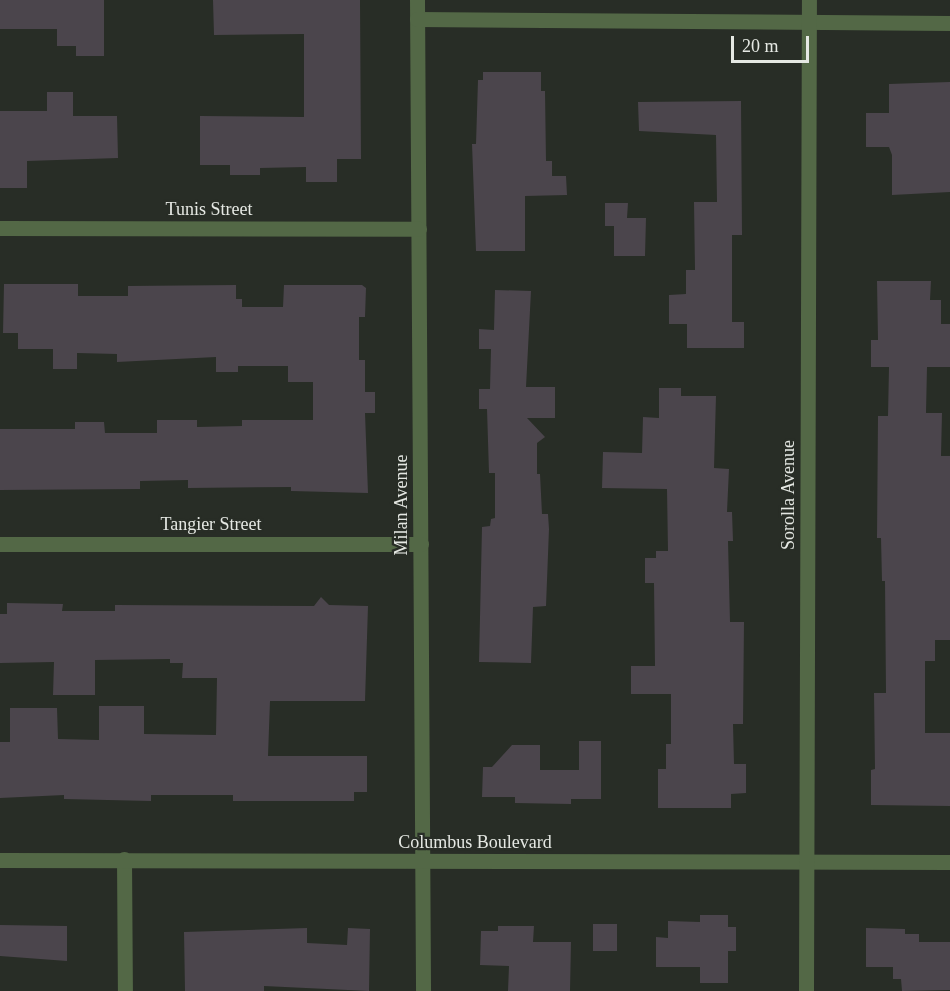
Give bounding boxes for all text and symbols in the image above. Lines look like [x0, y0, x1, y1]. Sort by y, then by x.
scale bar [734, 24, 812, 62]
text: 20 m [742, 36, 779, 56]
street label: Tunis Street [166, 198, 252, 220]
street label: Sorolla Avenue [777, 439, 799, 551]
street label: Milan Avenue [390, 454, 412, 556]
street label: Tangier Street [160, 513, 262, 535]
street label: Columbus Boulevard [398, 831, 552, 853]

